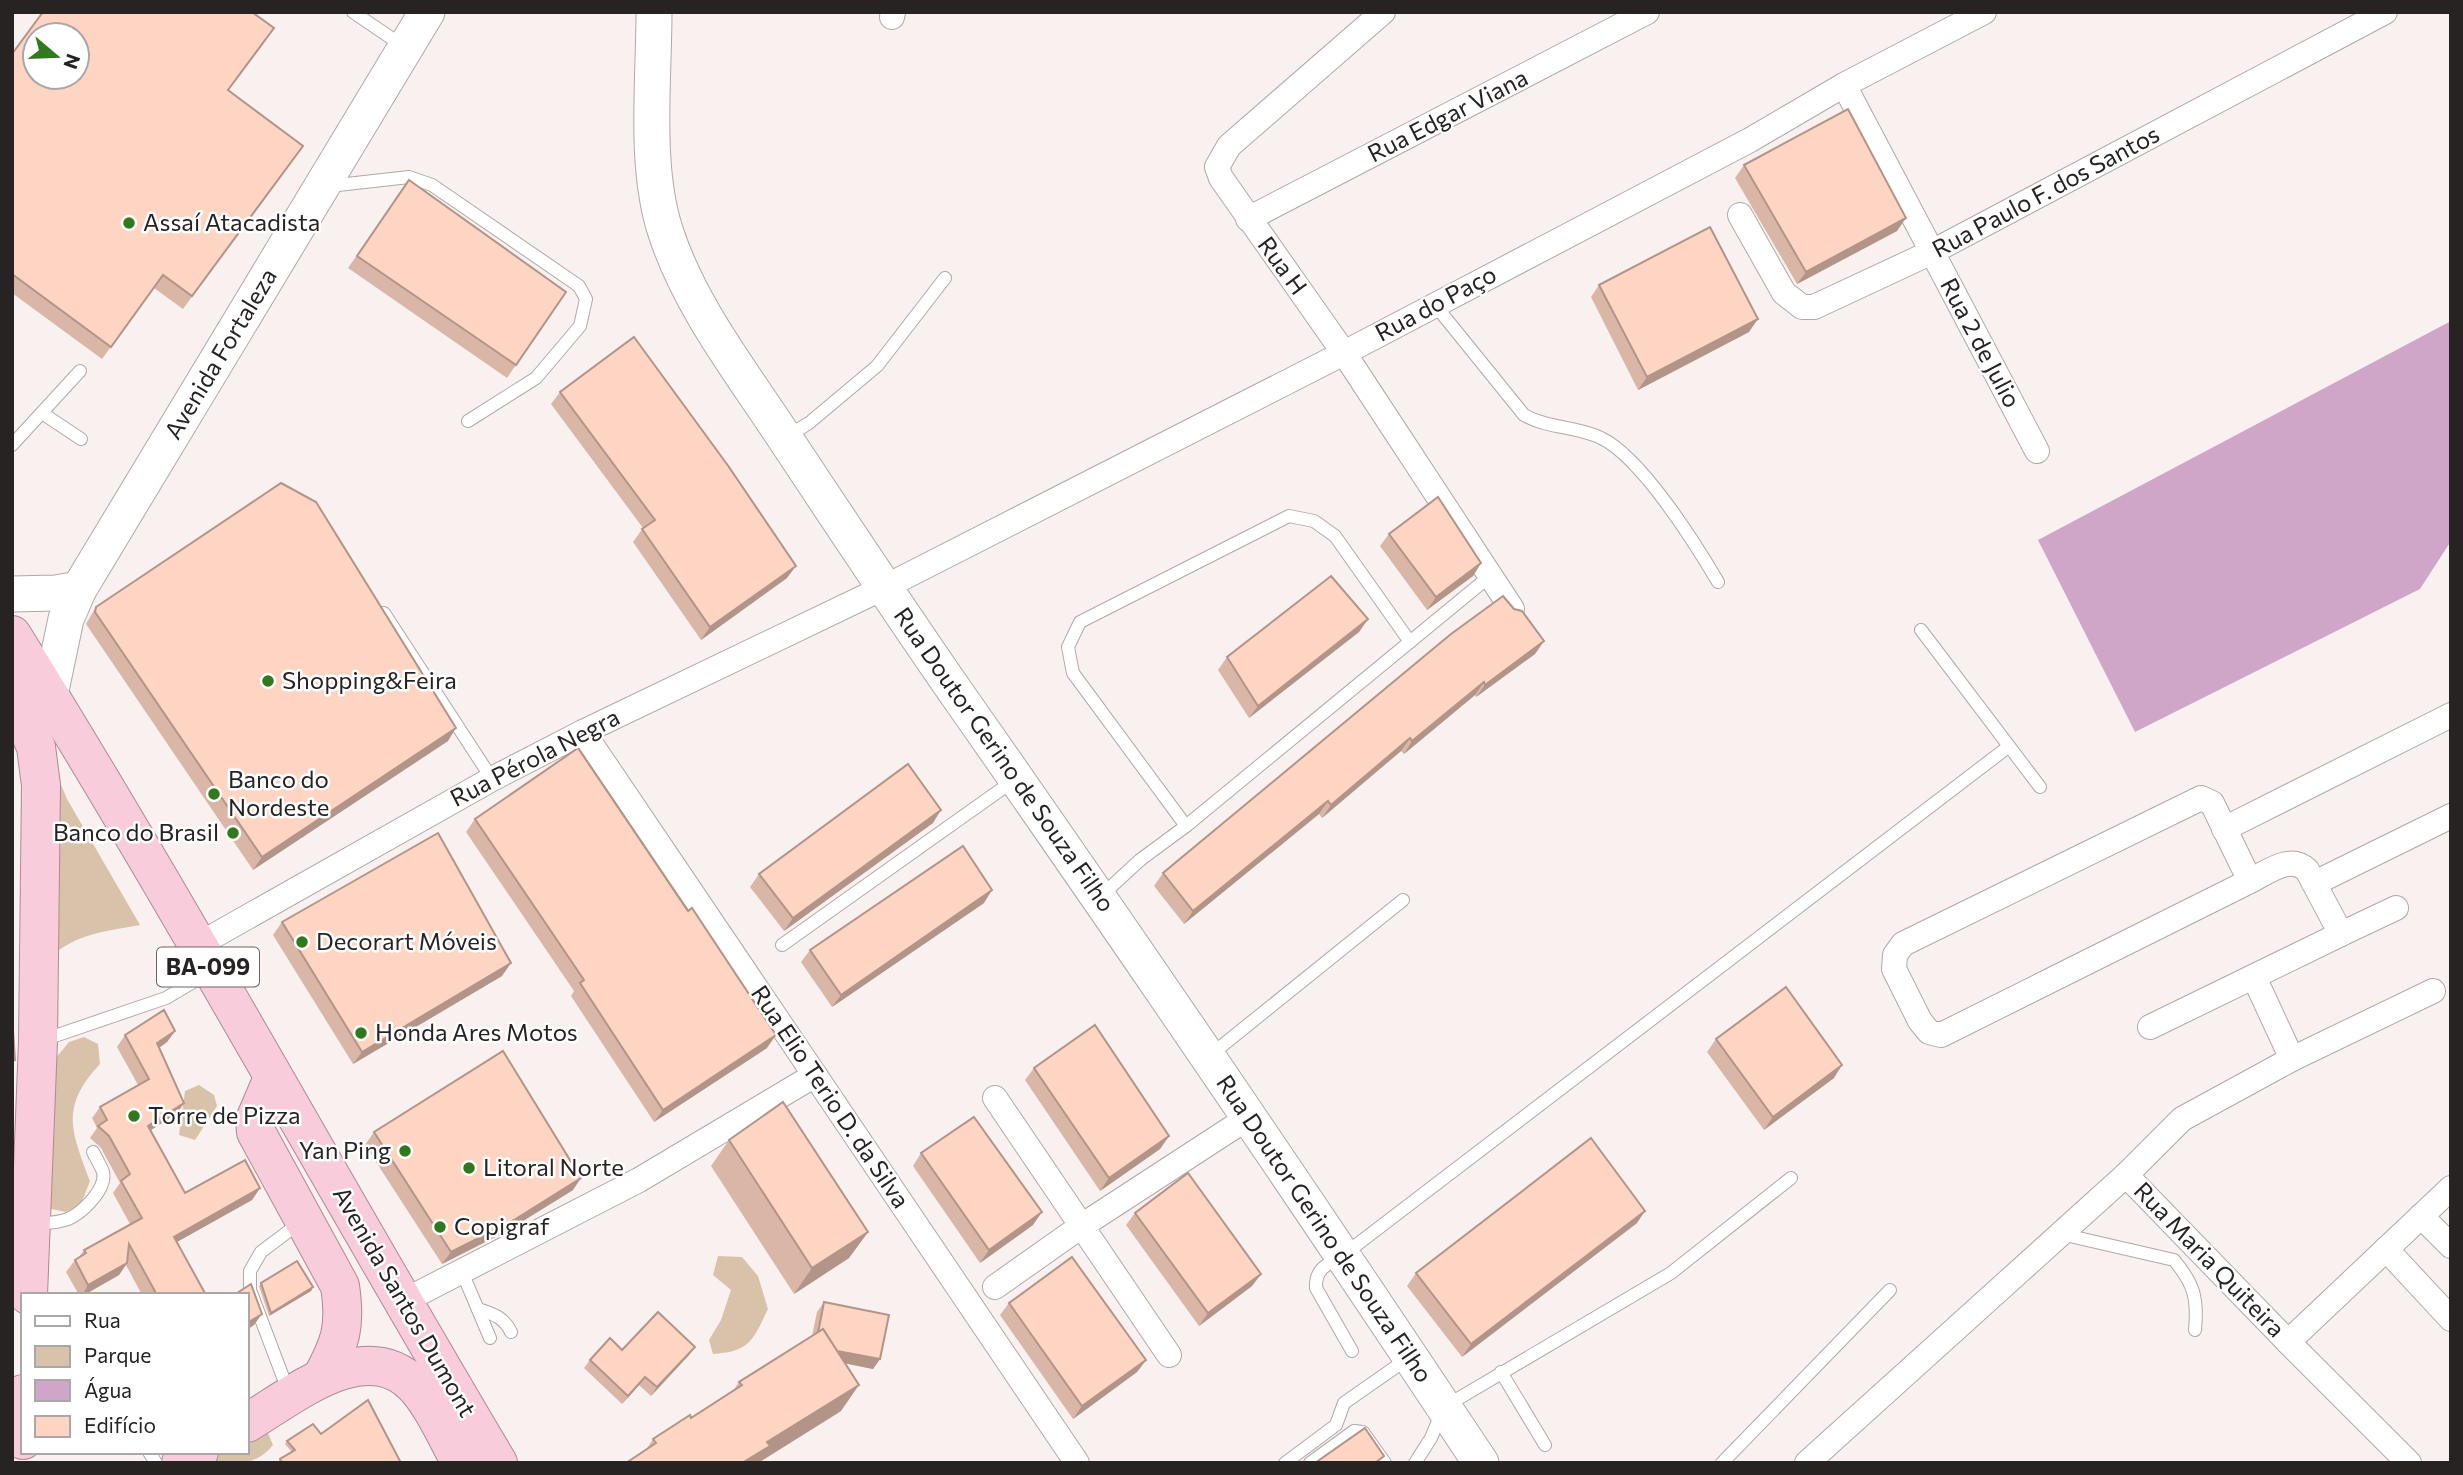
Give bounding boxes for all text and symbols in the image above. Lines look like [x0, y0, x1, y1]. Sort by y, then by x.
north arrow [21, 21, 91, 91]
text: N [59, 51, 86, 72]
street label: Rua Edgar Viana [1362, 62, 1532, 167]
street label: Rua Paulo F. dos Santos [1927, 118, 2164, 263]
place label: Assaí Atacadista [143, 207, 320, 236]
marker: Assaí Atacadista [121, 215, 137, 231]
street label: Rua H [1253, 231, 1314, 300]
street label: Rua do Paço [1370, 259, 1501, 347]
street label: Avenida Fortaleza [157, 263, 282, 444]
street label: Rua 2 de Julio [1935, 273, 2028, 412]
street label: Rua Doutor Gerino de Souza Filho [889, 601, 1122, 917]
place label: Shopping&Feira [282, 665, 457, 694]
marker: Shopping&Feira [260, 673, 276, 689]
street label: Rua Pérola Negra [445, 701, 624, 812]
place label: Banco do Nordeste [228, 764, 329, 821]
marker: Banco do Nordeste [206, 786, 222, 802]
place label: Banco do Brasil [53, 817, 219, 846]
marker: Banco do Brasil [225, 825, 241, 841]
place label: Decorart Móveis [316, 926, 497, 955]
marker: Decorart Móveis [294, 934, 310, 950]
road number: BA-099 [157, 948, 259, 986]
street label: Rua Elio Terio D. da Silva [746, 979, 917, 1213]
place label: Honda Ares Motos [375, 1017, 578, 1046]
marker: Honda Ares Motos [353, 1025, 369, 1041]
street label: Rua Doutor Gerino de Souza Filho [1211, 1069, 1439, 1388]
place label: Torre de Pizza [148, 1100, 301, 1129]
marker: Torre de Pizza [126, 1108, 142, 1124]
place label: Yan Ping [299, 1135, 391, 1164]
marker: Yan Ping [397, 1143, 413, 1159]
place label: Litoral Norte [483, 1152, 624, 1181]
marker: Litoral Norte [461, 1160, 477, 1176]
street label: Rua Maria Quiteira [2129, 1175, 2291, 1343]
street label: Avenida Santos Dumont [328, 1181, 483, 1422]
place label: Copigraf [454, 1211, 550, 1240]
marker: Copigraf [432, 1219, 448, 1235]
legend [21, 1293, 248, 1454]
text: Rua [84, 1307, 121, 1332]
text: Parque [84, 1342, 151, 1367]
text: Água [84, 1377, 132, 1402]
text: Edifício [84, 1412, 156, 1437]

